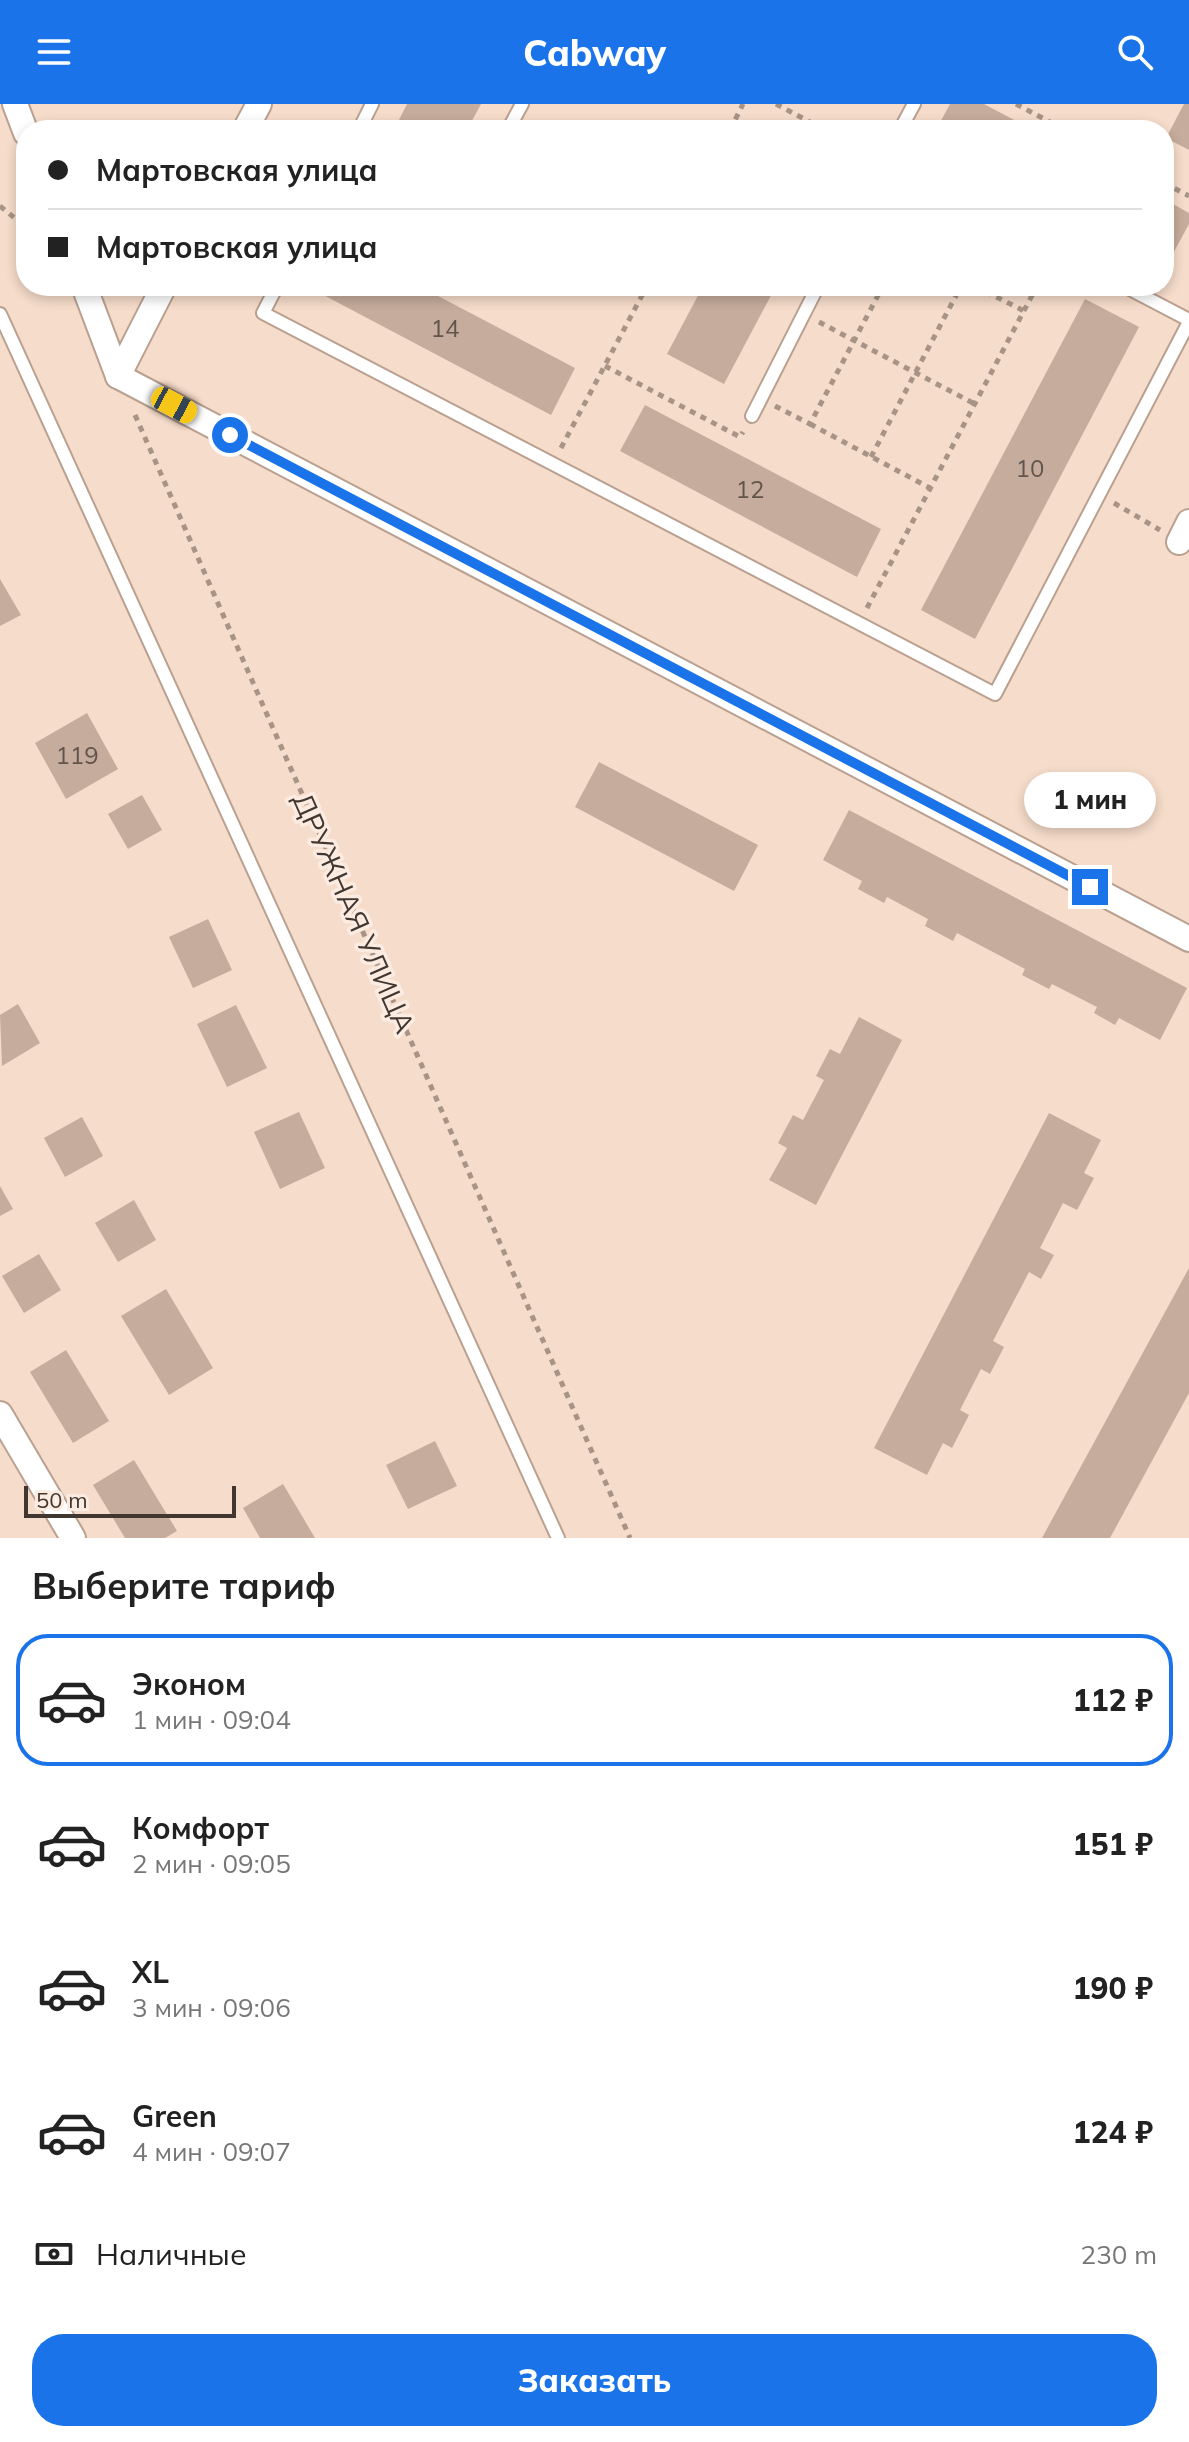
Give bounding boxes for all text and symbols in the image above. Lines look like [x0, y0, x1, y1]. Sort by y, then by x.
icon: menu [32, 30, 76, 74]
text: Cabway [523, 30, 666, 75]
icon: search [1113, 30, 1157, 74]
text: Мартовская улица [96, 151, 378, 189]
text: Мартовская улица [96, 228, 378, 266]
house number: 14 [431, 313, 459, 343]
car [147, 383, 201, 427]
route start [212, 417, 248, 453]
house number: 10 [1016, 453, 1044, 483]
house number: 12 [736, 474, 764, 504]
house number: 119 [55, 740, 99, 770]
callout: 1 мин [1024, 771, 1156, 827]
text: 1 мин [1053, 783, 1127, 816]
street label: ДРУЖНАЯ УЛИЦА [286, 787, 423, 1039]
route end [1072, 869, 1108, 905]
scale bar [24, 1482, 236, 1518]
text: 50 m [36, 1486, 87, 1514]
text: Выберите тариф [32, 1563, 336, 1608]
icon: car [36, 1664, 108, 1736]
text: Эконом [132, 1665, 246, 1703]
text: 112 ₽ [1073, 1681, 1153, 1719]
text: 1 мин · 09:04 [132, 1703, 291, 1736]
icon: car [36, 1808, 108, 1880]
text: Комфорт [132, 1809, 269, 1847]
text: 151 ₽ [1073, 1825, 1153, 1863]
text: 2 мин · 09:05 [132, 1847, 291, 1880]
icon: car [36, 1952, 108, 2024]
text: XL [132, 1953, 169, 1991]
text: 190 ₽ [1073, 1969, 1153, 2007]
text: 3 мин · 09:06 [132, 1991, 291, 2024]
icon: car [36, 2096, 108, 2168]
text: Green [132, 2097, 217, 2135]
text: 124 ₽ [1073, 2113, 1153, 2151]
text: 4 мин · 09:07 [132, 2135, 291, 2168]
icon: cash [32, 2232, 76, 2276]
text: Наличные [96, 2235, 247, 2273]
text: 230 m [1081, 2238, 1157, 2271]
button: Заказать [32, 2334, 1157, 2426]

